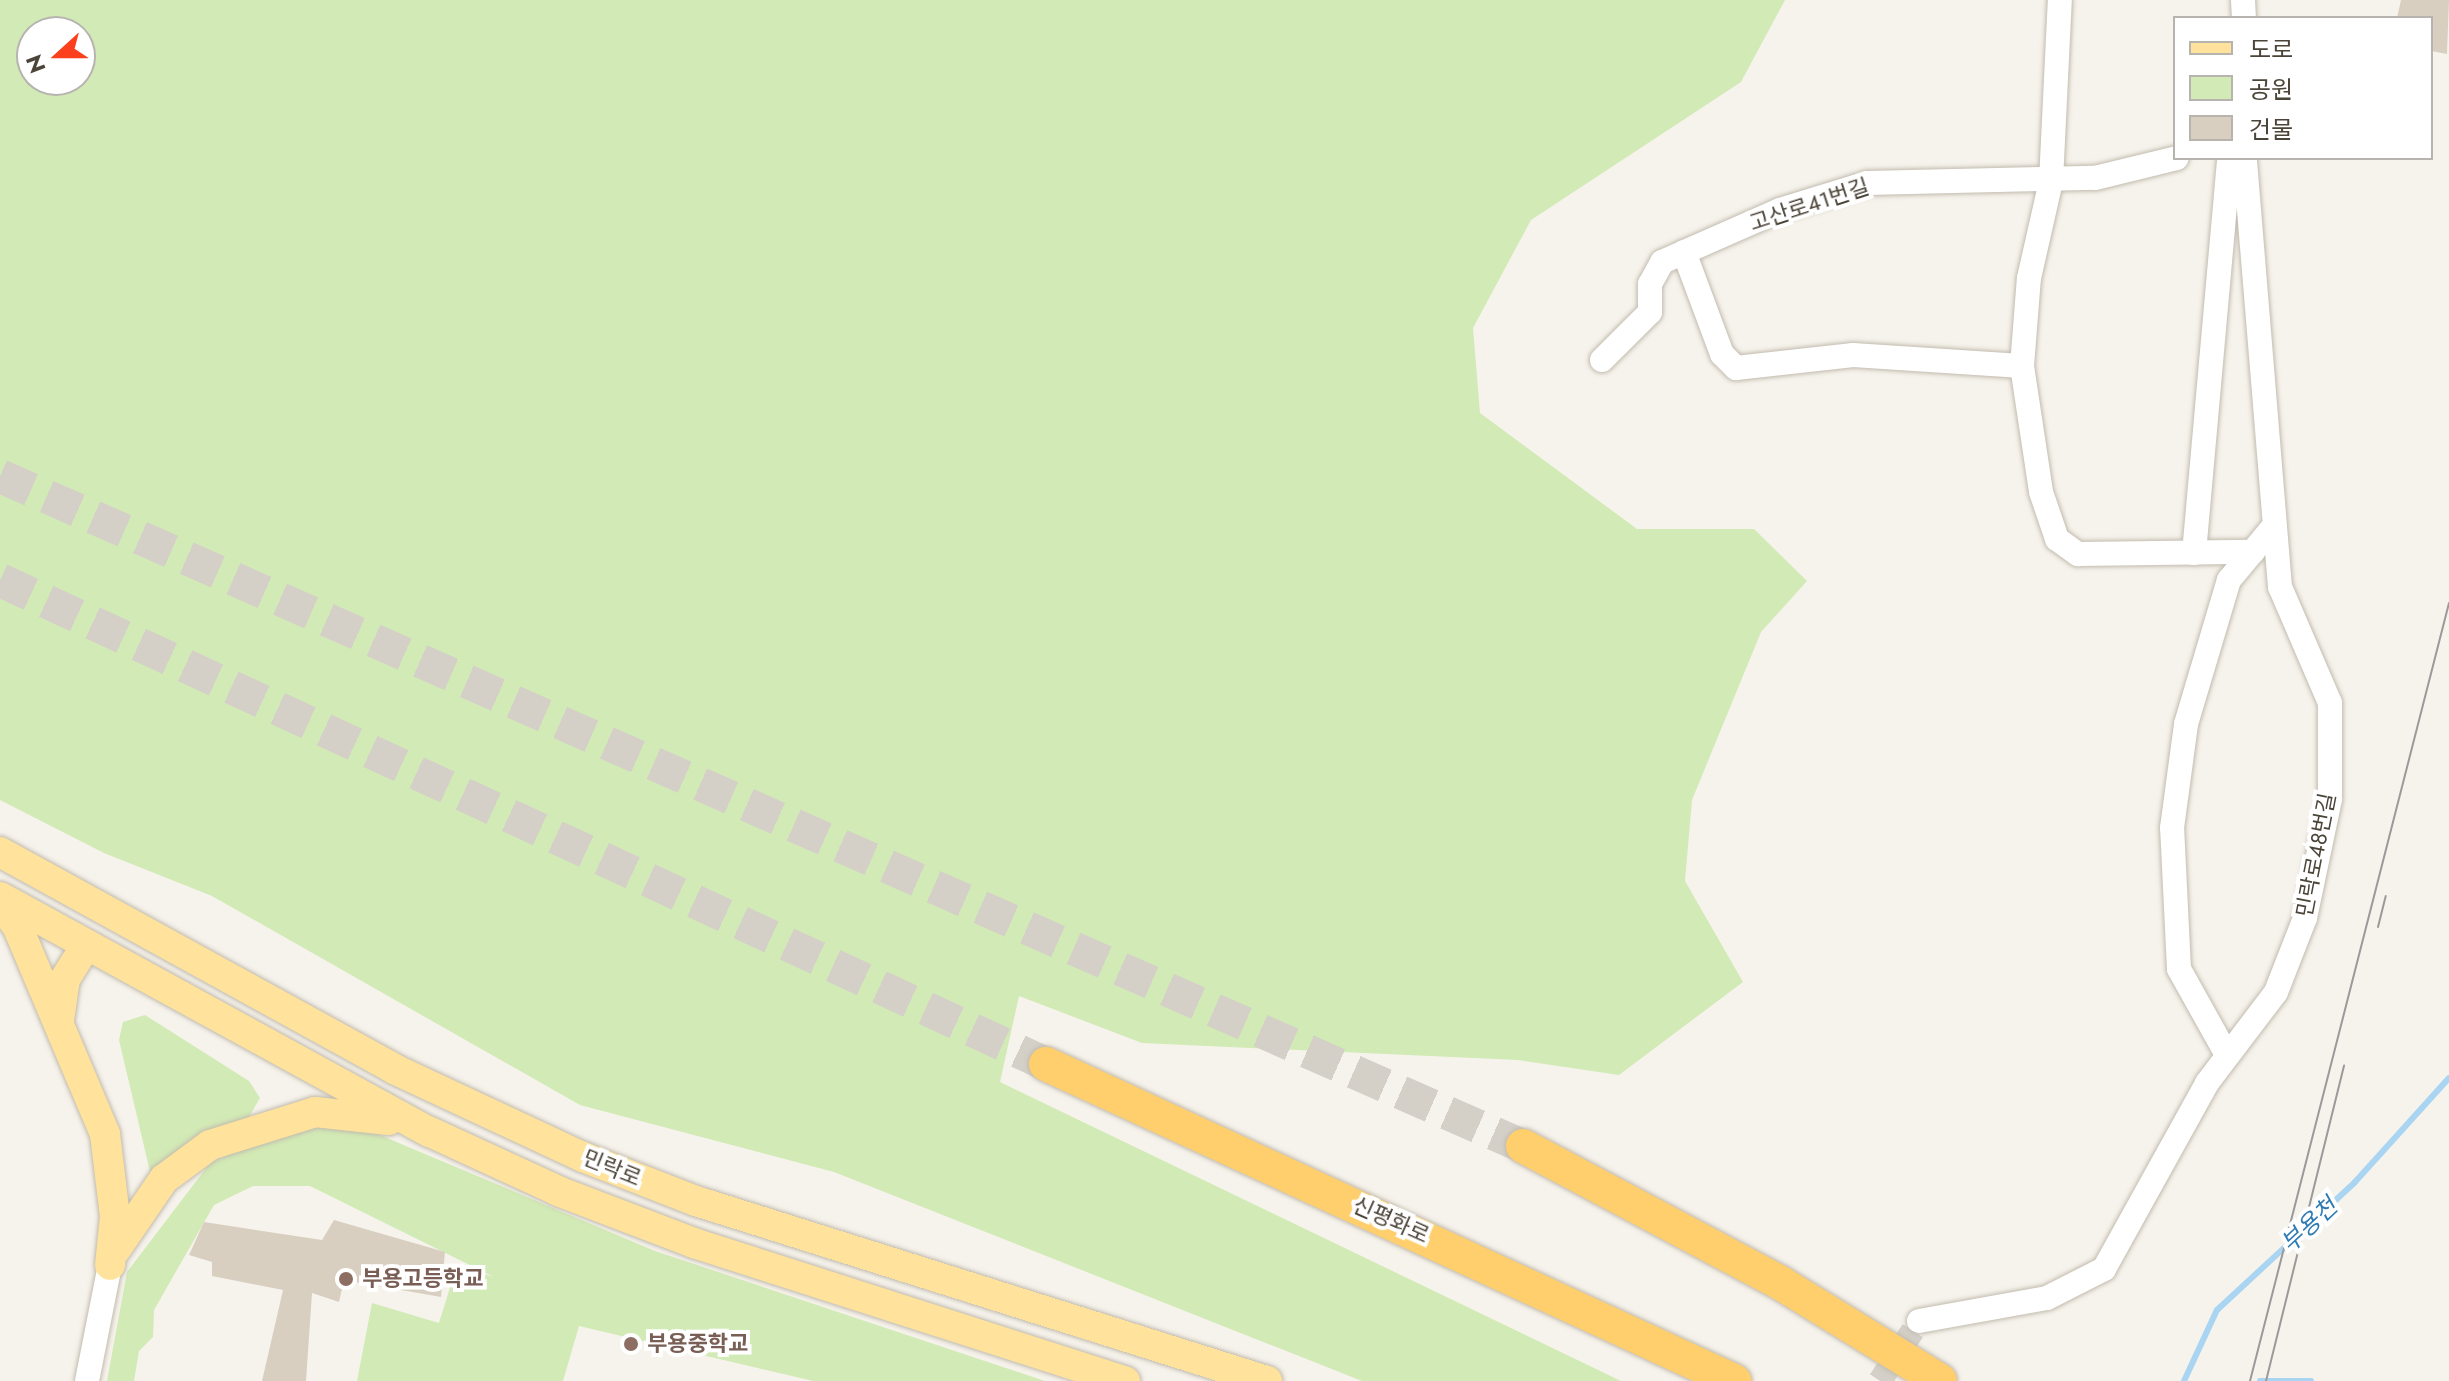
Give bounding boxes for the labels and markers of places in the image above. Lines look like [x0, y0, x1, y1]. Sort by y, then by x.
place label: 부용고등학교 [362, 1266, 483, 1292]
marker: 부용고등학교 [337, 1270, 355, 1288]
place label: 부용중학교 [647, 1331, 748, 1357]
marker: 부용중학교 [622, 1335, 640, 1353]

